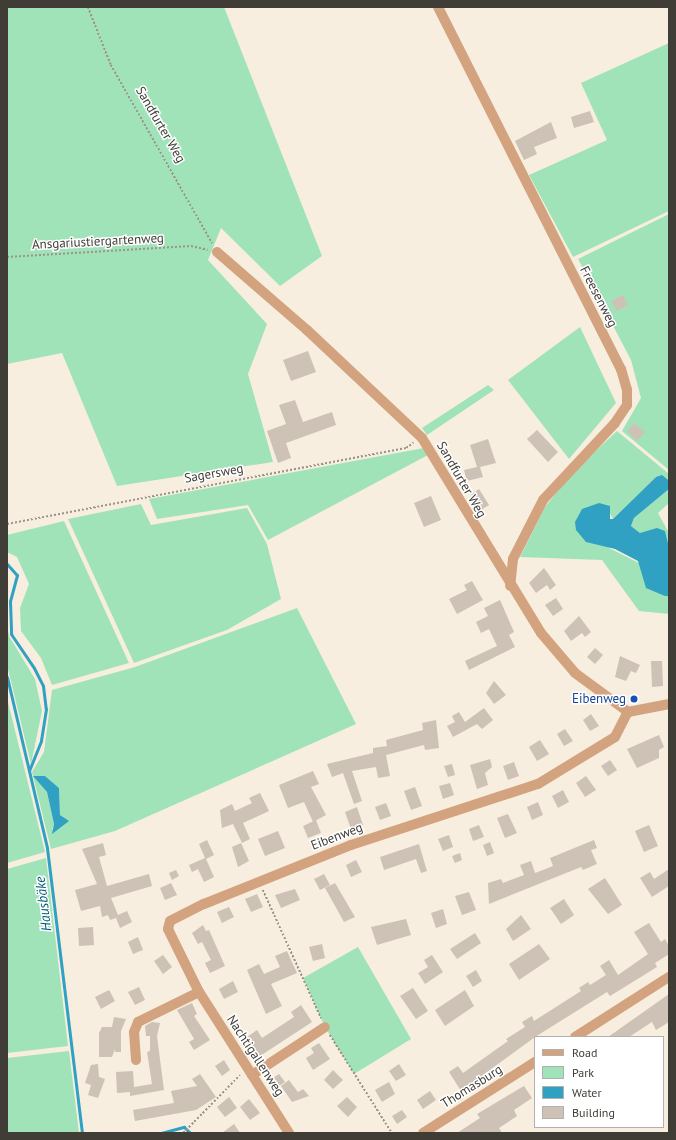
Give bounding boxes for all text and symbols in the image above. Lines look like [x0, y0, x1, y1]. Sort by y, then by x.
street label: Sandfurter Weg [132, 84, 188, 166]
street label: Ansgariustiergartenweg [32, 231, 164, 253]
street label: Freesenweg [576, 264, 620, 330]
street label: Sandfurter Weg [433, 439, 489, 521]
street label: Sagersweg [183, 461, 245, 487]
place label: Eibenweg [572, 691, 626, 707]
marker: Eibenweg [629, 694, 639, 704]
street label: Eibenweg [309, 820, 365, 854]
water label: Hausbäke [31, 876, 55, 932]
street label: Nachtigallenweg [223, 1012, 287, 1100]
legend [534, 1036, 664, 1128]
text: Road [572, 1045, 597, 1060]
street label: Thomasburg [439, 1062, 505, 1112]
text: Park [572, 1065, 594, 1080]
text: Water [572, 1085, 602, 1100]
text: Building [572, 1105, 615, 1120]

